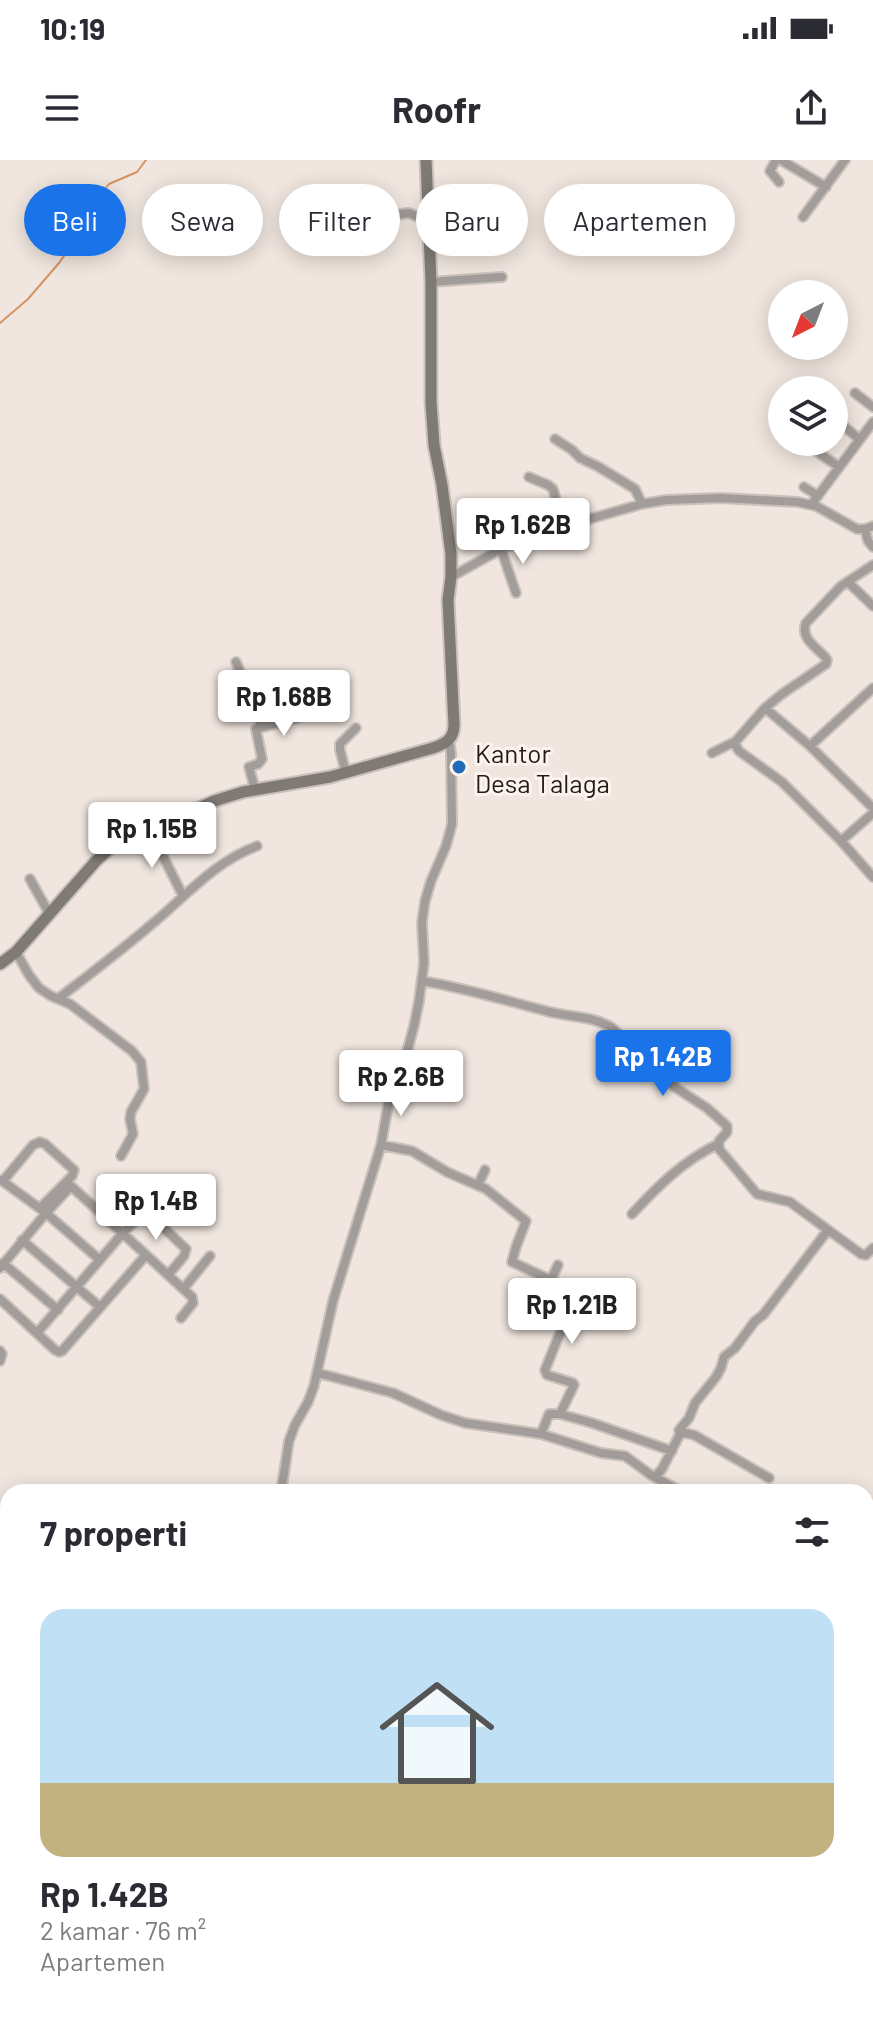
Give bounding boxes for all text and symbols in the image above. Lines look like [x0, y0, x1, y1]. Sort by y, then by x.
text: 10:19 [40, 10, 105, 46]
icon: menu [40, 86, 84, 130]
icon: share [789, 86, 833, 130]
text: Roofr [392, 87, 481, 130]
chip: Beli [24, 184, 126, 256]
chip: Sewa [142, 184, 263, 256]
chip: Filter [279, 184, 400, 256]
chip: Baru [416, 184, 528, 256]
chip: Apartemen [544, 184, 735, 256]
north arrow [768, 280, 848, 360]
map controls [768, 280, 848, 456]
button: layers [768, 376, 848, 456]
pin: Rp 1.62B [440, 498, 606, 566]
text: Rp 1.62B [475, 508, 571, 539]
pin: Rp 1.68B [201, 670, 367, 738]
text: Rp 1.68B [236, 680, 332, 711]
place label: Kantor Desa Talaga [475, 737, 610, 798]
marker: Kantor Desa Talaga [450, 758, 468, 776]
pin: Rp 1.15B [69, 802, 235, 870]
text: Rp 1.15B [106, 812, 198, 843]
pin: Rp 1.42B [580, 1030, 746, 1098]
text: Rp 1.42B [614, 1040, 712, 1071]
pin: Rp 2.6B [327, 1050, 475, 1118]
text: Rp 2.6B [357, 1060, 445, 1091]
pin: Rp 1.4B [82, 1174, 230, 1242]
text: Rp 1.4B [114, 1184, 198, 1215]
pin: Rp 1.21B [489, 1278, 655, 1346]
text: Rp 1.21B [526, 1288, 618, 1319]
icon: filters [790, 1510, 834, 1554]
text: 7 properti [40, 1512, 187, 1553]
icon: home [365, 1661, 509, 1805]
text: Rp 1.42B [40, 1873, 169, 1914]
text: 2 kamar · 76 m² [40, 1914, 206, 1945]
text: Apartemen [40, 1945, 165, 1976]

